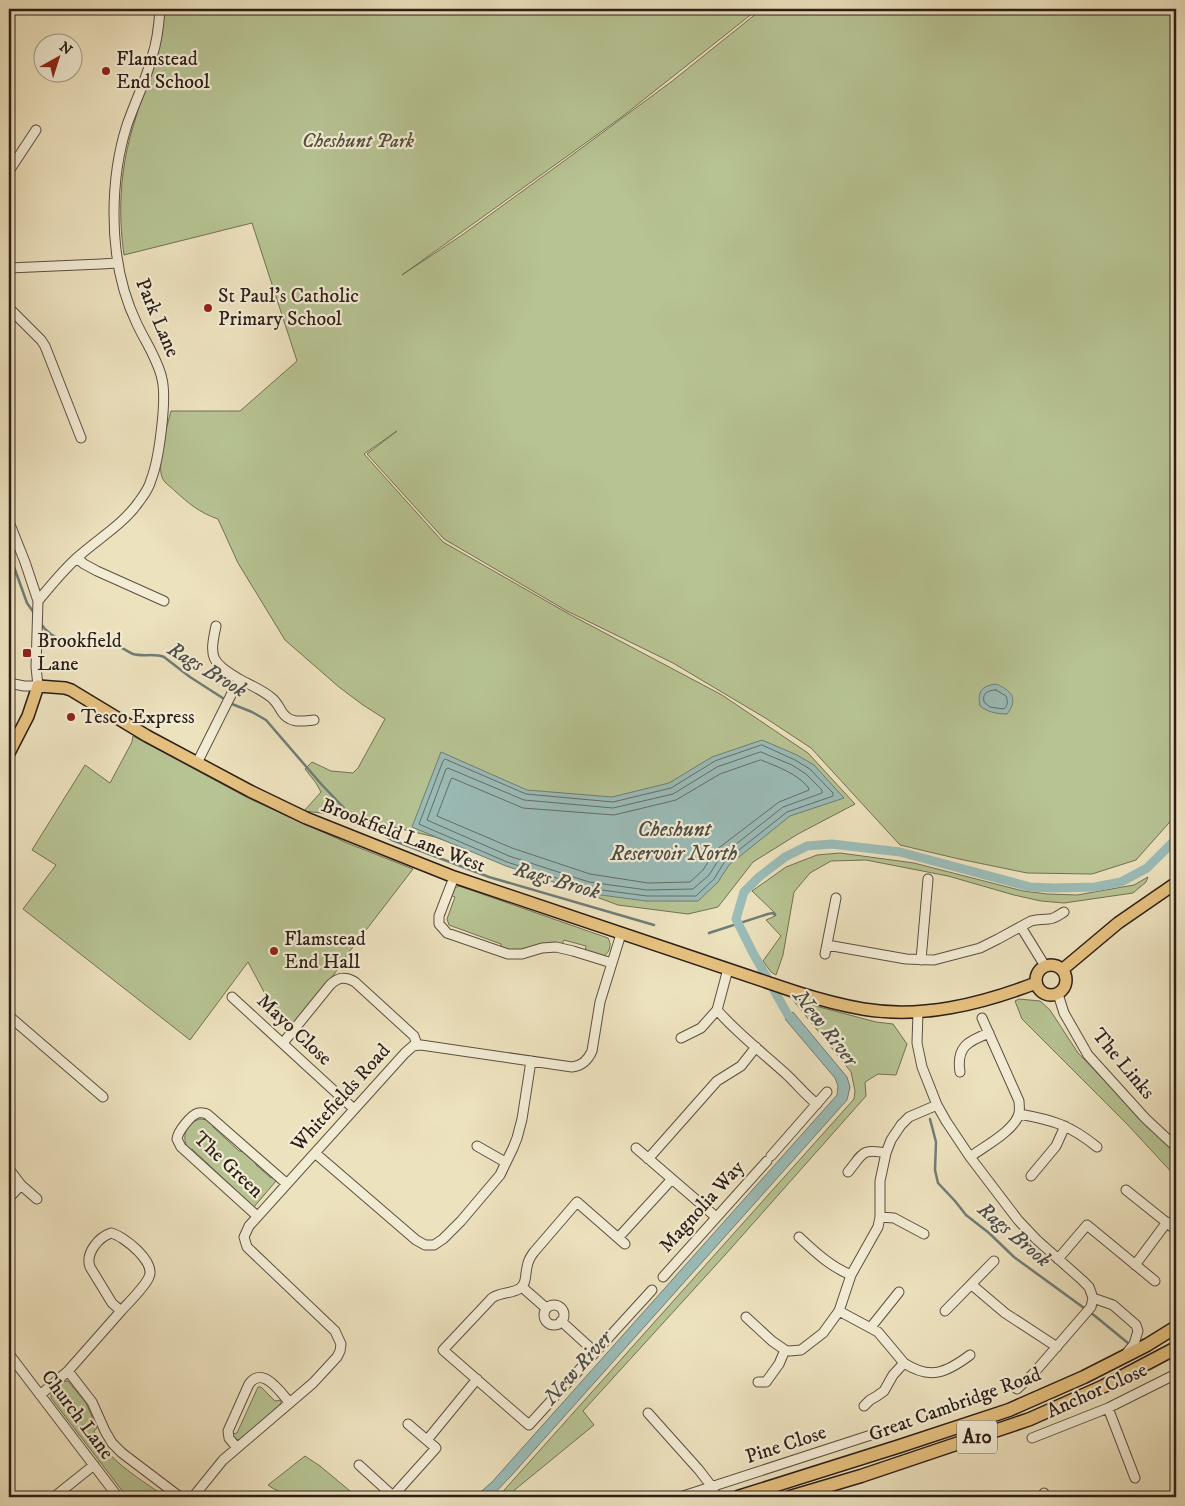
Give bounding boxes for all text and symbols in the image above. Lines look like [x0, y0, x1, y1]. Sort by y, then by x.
north arrow [32, 32, 82, 82]
text: N [55, 38, 76, 60]
place label: Flamstead End School [116, 47, 210, 95]
marker: Flamstead End School [100, 65, 112, 77]
park label: Cheshunt Park [302, 129, 415, 154]
street label: Park Lane [129, 275, 185, 361]
place label: St Paul's Catholic Primary School [218, 284, 359, 332]
marker: St Paul's Catholic Primary School [202, 302, 214, 314]
place label: Brookfield Lane [37, 629, 122, 677]
water label: Rags Brook [162, 636, 252, 704]
marker: Brookfield Lane [21, 647, 33, 659]
place label: Tesco Express [81, 705, 195, 730]
marker: Tesco Express [65, 711, 77, 723]
street label: Brookfield Lane West [317, 793, 489, 879]
water label: Cheshunt Reservoir North [610, 817, 737, 867]
water label: Rags Brook [510, 856, 603, 906]
place label: Flamstead End Hall [284, 927, 366, 975]
marker: Flamstead End Hall [268, 945, 280, 957]
water label: New River [786, 984, 864, 1073]
street label: Mayo Close [251, 989, 337, 1071]
street label: The Links [1086, 1023, 1160, 1105]
street label: Whitefields Road [285, 1039, 396, 1158]
street label: The Green [188, 1126, 269, 1204]
street label: Magnolia Way [654, 1155, 750, 1258]
water label: Rags Brook [971, 1196, 1056, 1273]
water label: New River [537, 1325, 619, 1411]
street label: Anchor Close [1043, 1358, 1151, 1424]
street label: Great Cambridge Road [866, 1362, 1044, 1448]
street label: Church Lane [35, 1365, 119, 1465]
street label: Pine Close [742, 1420, 830, 1470]
road number: A10 [957, 1420, 997, 1454]

